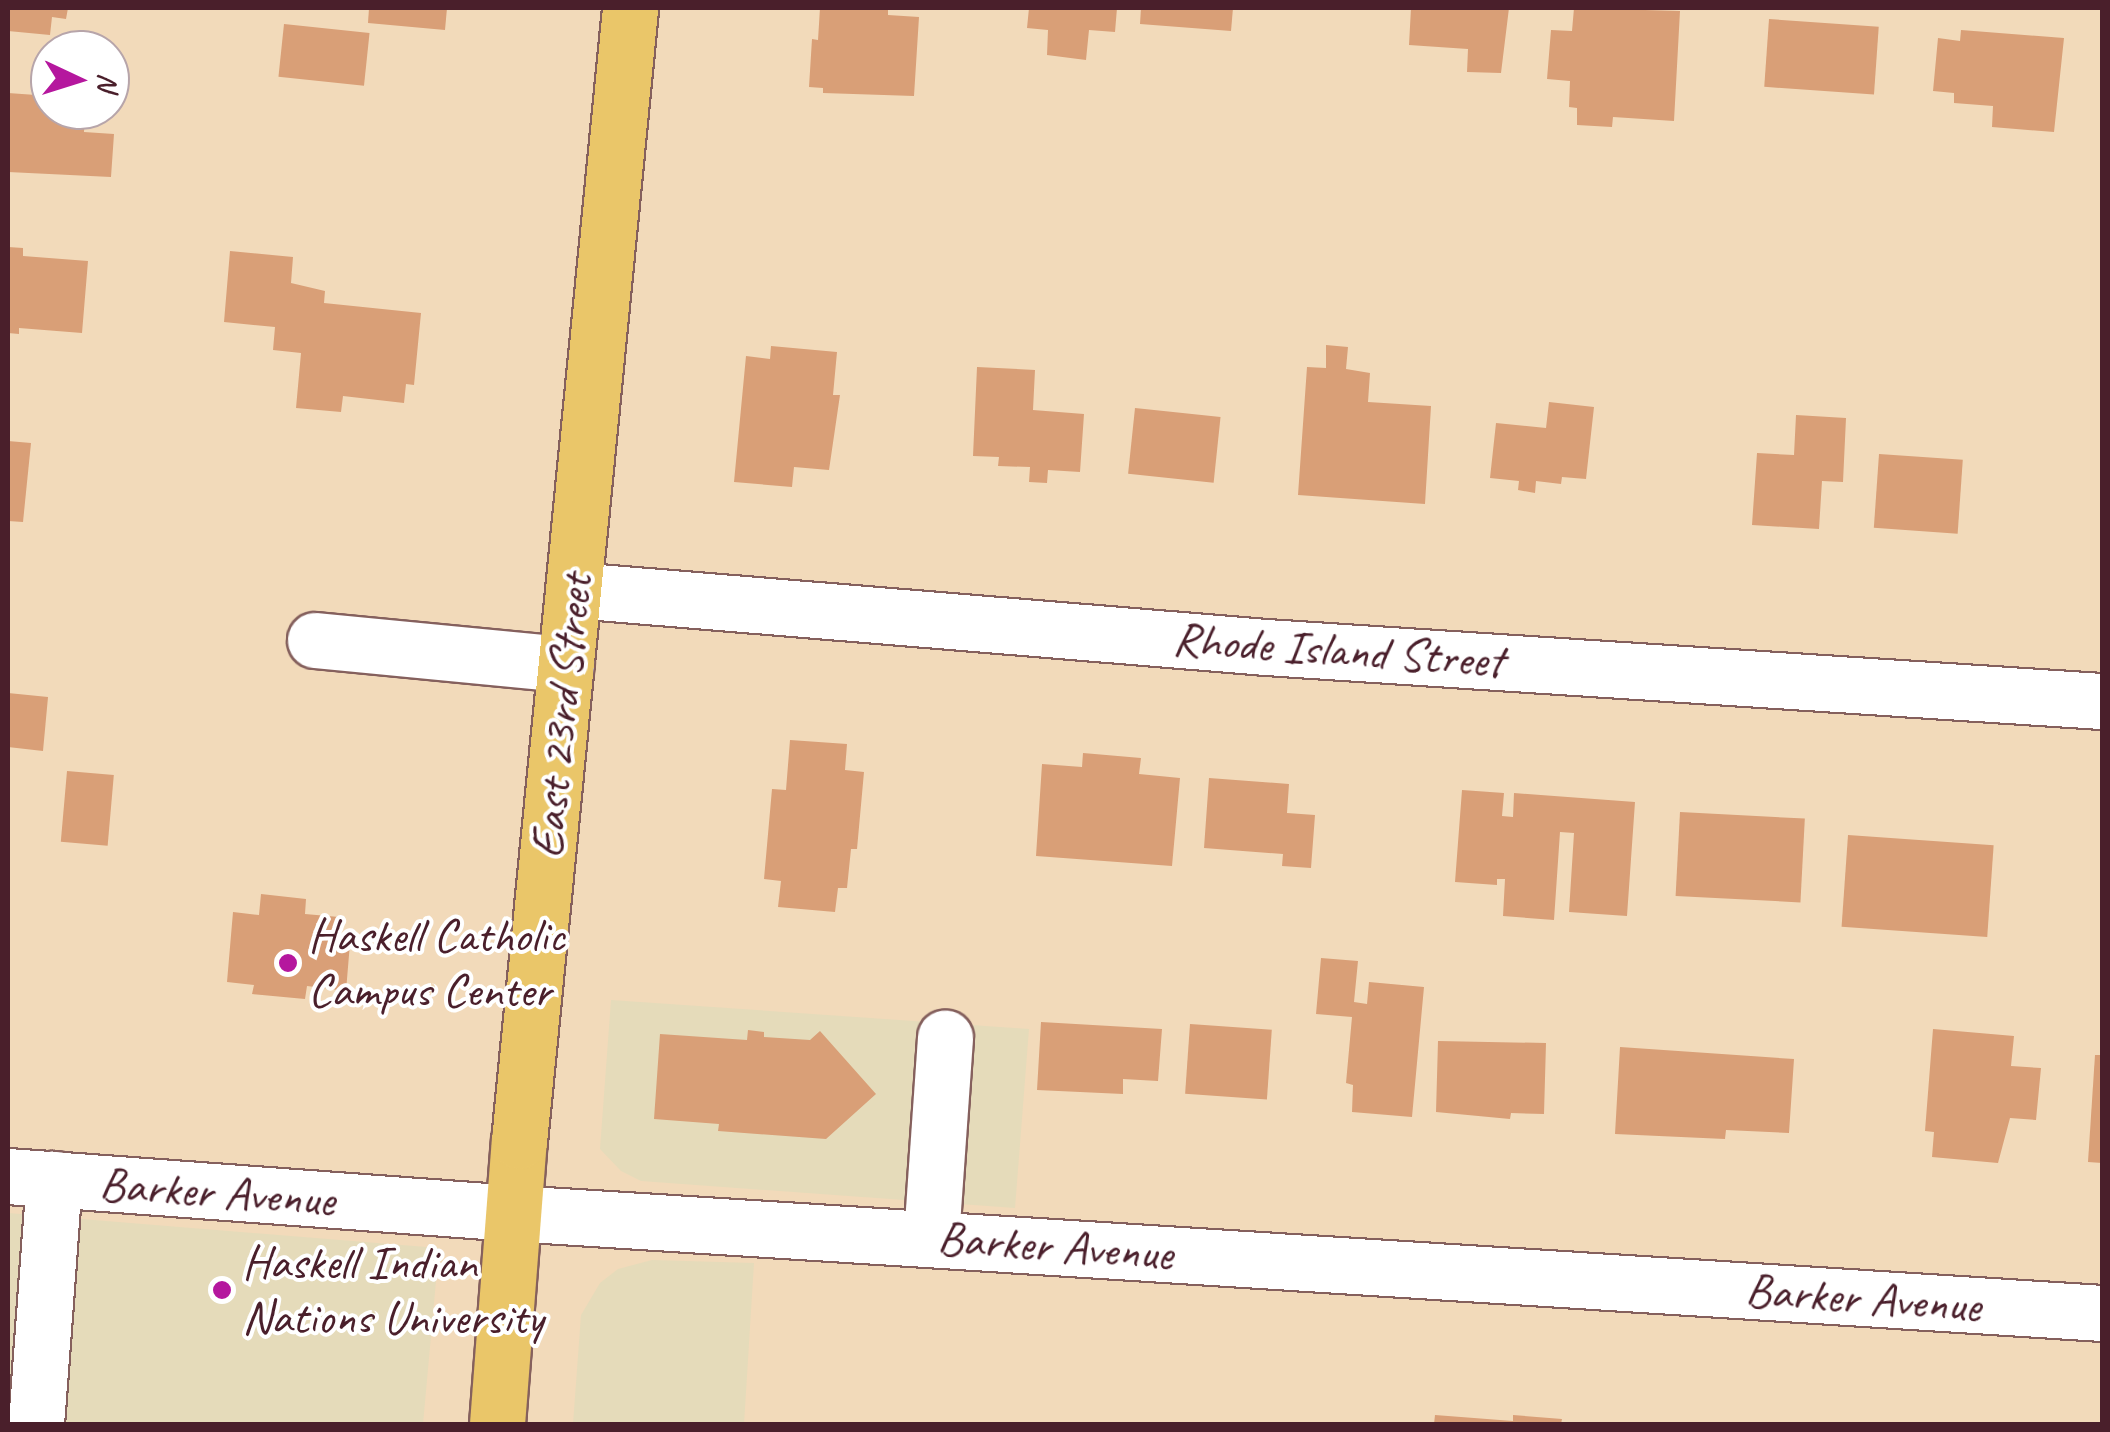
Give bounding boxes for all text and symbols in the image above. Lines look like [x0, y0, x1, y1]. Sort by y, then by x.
north arrow [30, 30, 130, 130]
text: N [90, 72, 126, 92]
street label: East 23rd Street [517, 571, 605, 861]
street label: Rhode Island Street [1170, 610, 1506, 690]
place label: Haskell Catholic Campus Center [308, 906, 566, 1019]
marker: Haskell Catholic Campus Center [277, 952, 299, 974]
street label: Barker Avenue [98, 1155, 336, 1229]
street label: Barker Avenue [936, 1209, 1174, 1283]
place label: Haskell Indian Nations University [242, 1233, 543, 1346]
street label: Barker Avenue [1744, 1261, 1982, 1335]
marker: Haskell Indian Nations University [211, 1279, 233, 1301]

